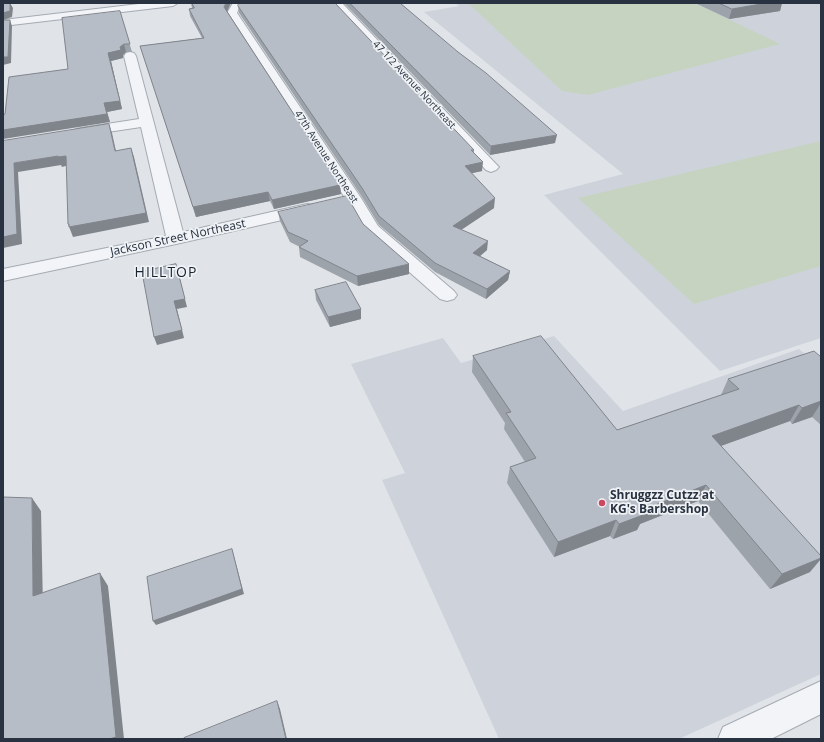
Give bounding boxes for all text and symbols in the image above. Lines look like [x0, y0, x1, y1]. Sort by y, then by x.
street label: 47 1/2 Avenue Northeast [370, 38, 458, 132]
street label: 47th Avenue Northeast [292, 108, 360, 206]
street label: Jackson Street Northeast [109, 217, 247, 259]
district label: HILLTOP [135, 265, 197, 281]
place label: Shruggzz Cutzz at KG's Barbershop [610, 489, 714, 517]
marker: Shruggzz Cutzz at KG's Barbershop [597, 498, 607, 508]

